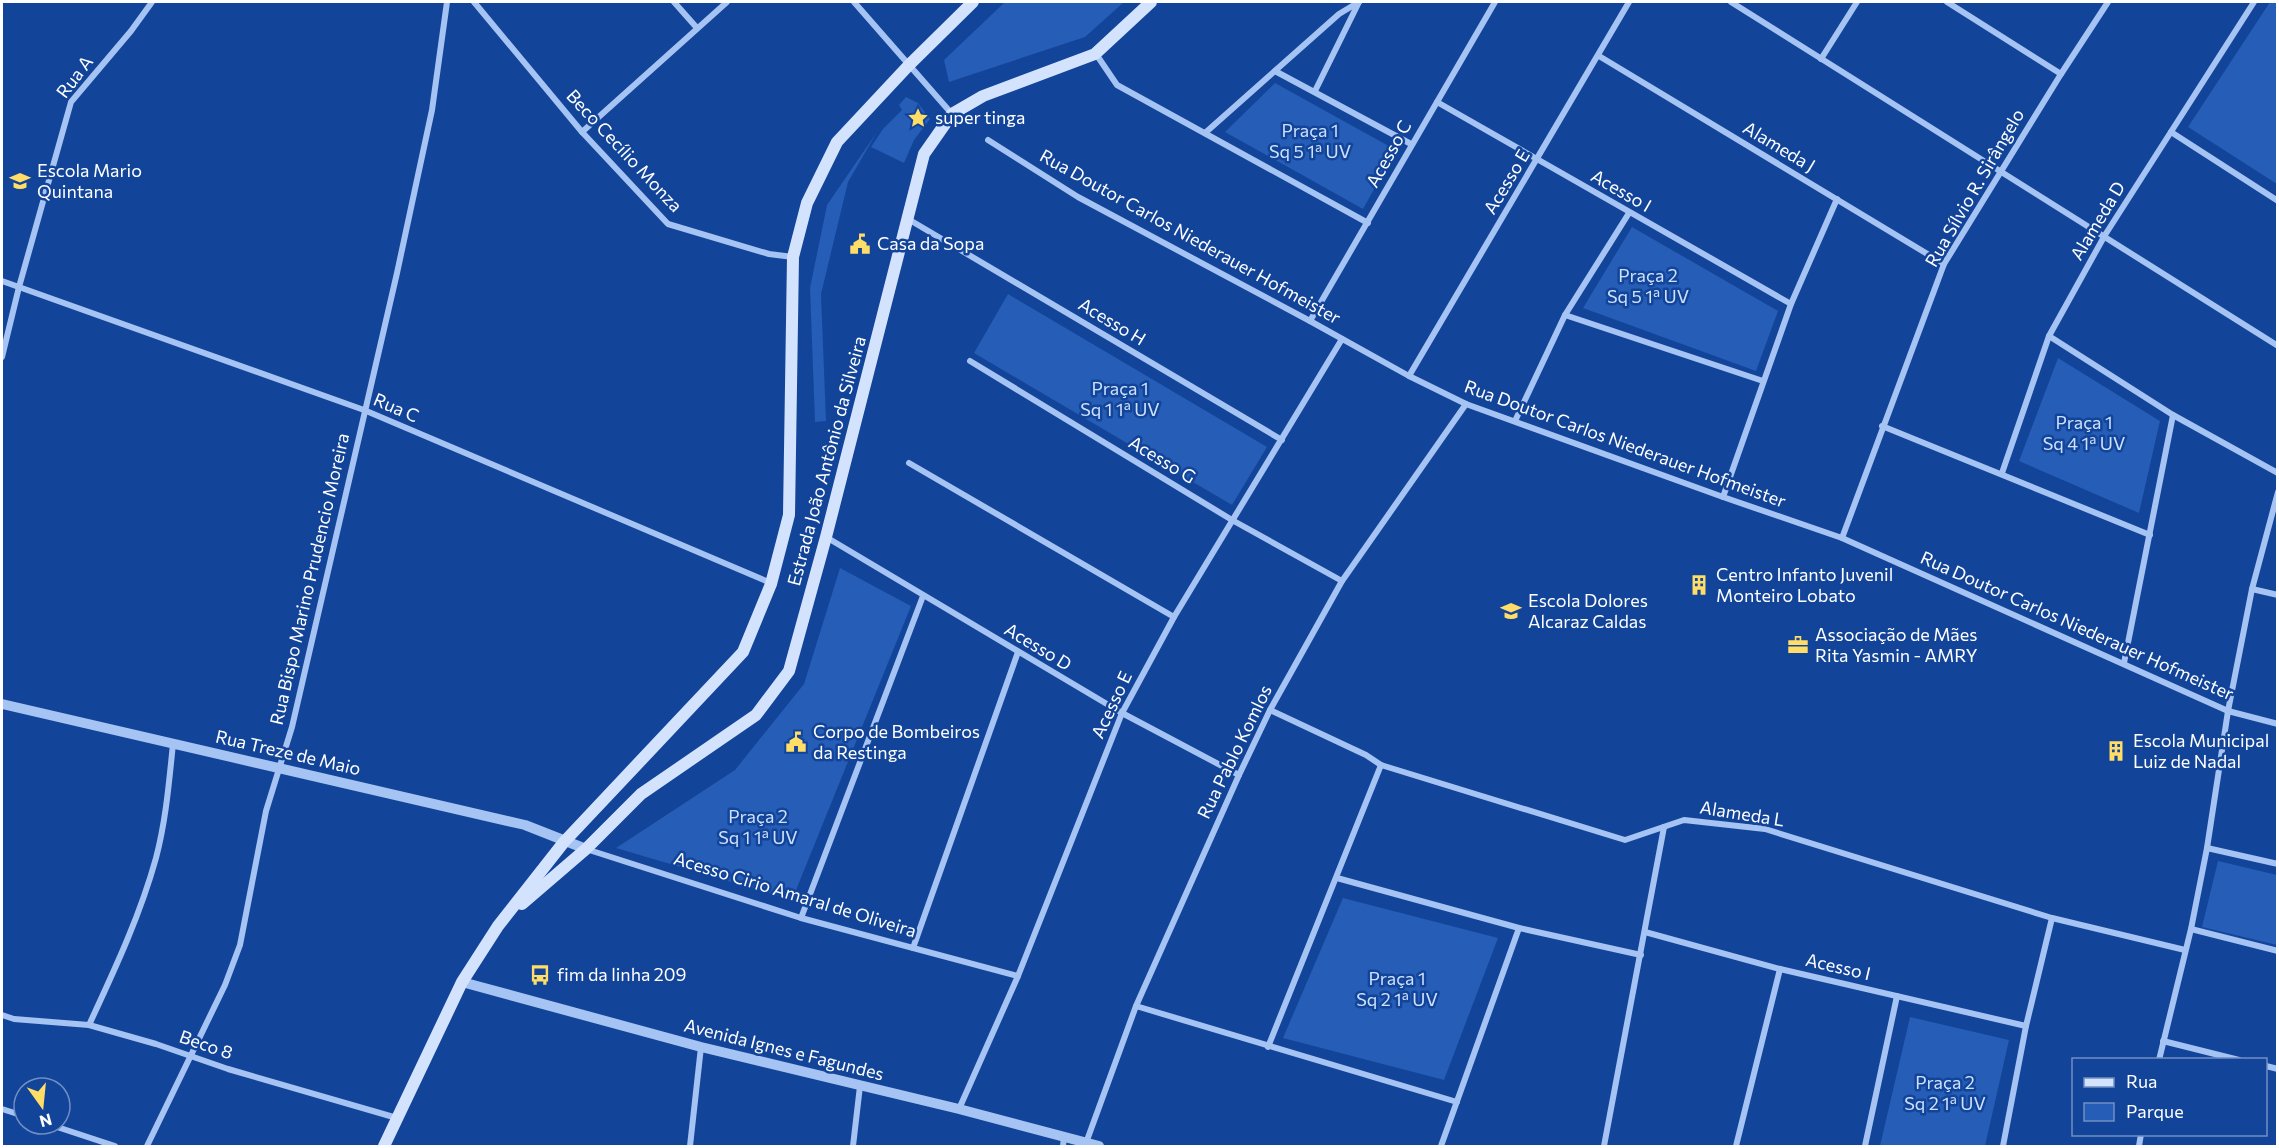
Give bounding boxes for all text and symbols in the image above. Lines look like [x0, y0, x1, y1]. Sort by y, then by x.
street label: Rua A [51, 51, 97, 102]
street label: Beco Cecílio Monza [562, 84, 687, 216]
street label: Rua Sílvio R. Sirângelo [1920, 105, 2028, 270]
place icon: super tinga [906, 106, 930, 130]
place label: super tinga [935, 106, 1025, 128]
street label: Acesso C [1361, 116, 1416, 191]
street label: Alameda J [1740, 116, 1820, 176]
park label: Praça 1 Sq 5 1ª UV [1269, 119, 1351, 162]
street label: Rua Doutor Carlos Niederauer Hofmeister [1036, 144, 1345, 328]
street label: Acesso E [1478, 145, 1534, 218]
place label: Escola Mario Quintana [37, 159, 142, 202]
street label: Acesso I [1587, 164, 1656, 216]
school or university icon: Escola Mario Quintana [8, 169, 32, 193]
street label: Alameda D [2065, 177, 2129, 264]
public building icon: Casa da Sopa [848, 232, 872, 256]
place label: Casa da Sopa [877, 232, 984, 254]
park label: Praça 2 Sq 5 1ª UV [1607, 264, 1689, 307]
street label: Acesso H [1075, 293, 1150, 350]
street label: Estrada João Antônio da Silveira [782, 333, 870, 588]
street label: Rua Doutor Carlos Niederauer Hofmeister [1462, 374, 1789, 512]
park label: Praça 1 Sq 1 1ª UV [1080, 377, 1160, 420]
street label: Rua C [370, 388, 422, 426]
park label: Praça 1 Sq 4 1ª UV [2043, 411, 2125, 454]
street label: Rua Bispo Marino Prudencio Moreira [265, 431, 353, 727]
street label: Acesso G [1125, 431, 1200, 488]
street label: Rua Doutor Carlos Niederauer Hofmeister [1917, 546, 2237, 704]
place label: Centro Infanto Juvenil Monteiro Lobato [1716, 563, 1893, 606]
building icon: Centro Infanto Juvenil Monteiro Lobato [1687, 573, 1711, 597]
place label: Escola Dolores Alcaraz Caldas [1528, 589, 1648, 632]
school or university icon: Escola Dolores Alcaraz Caldas [1499, 599, 1523, 623]
street label: Acesso D [1001, 618, 1076, 675]
place label: Associação de Mães Rita Yasmin - AMRY [1815, 623, 1978, 666]
office icon: Associação de Mães Rita Yasmin - AMRY [1786, 633, 1810, 657]
street label: Acesso E [1086, 667, 1136, 742]
street label: Rua Pablo Komlos [1192, 681, 1276, 822]
place label: Corpo de Bombeiros da Restinga [813, 720, 980, 763]
street label: Rua Treze de Maio [213, 725, 363, 779]
place label: Escola Municipal Luiz de Nadal [2133, 729, 2269, 772]
public building icon: Corpo de Bombeiros da Restinga [784, 730, 808, 754]
building icon: Escola Municipal Luiz de Nadal [2104, 739, 2128, 763]
street label: Alameda L [1698, 795, 1786, 831]
park label: Praça 2 Sq 1 1ª UV [718, 805, 798, 848]
street label: Acesso Cirio Amaral de Oliveira [671, 847, 919, 941]
street label: Acesso I [1804, 948, 1873, 984]
bus stop icon: fim da linha 209 [528, 963, 552, 987]
place label: fim da linha 209 [557, 963, 686, 985]
park label: Praça 1 Sq 2 1ª UV [1356, 967, 1438, 1010]
street label: Avenida Ignes e Fagundes [682, 1014, 886, 1085]
street label: Beco 8 [177, 1025, 236, 1063]
legend [2072, 1058, 2267, 1136]
text: Rua [2126, 1070, 2157, 1092]
park label: Praça 2 Sq 2 1ª UV [1904, 1071, 1986, 1114]
north arrow [12, 1076, 72, 1136]
text: Parque [2126, 1100, 2184, 1122]
text: N [38, 1110, 54, 1132]

